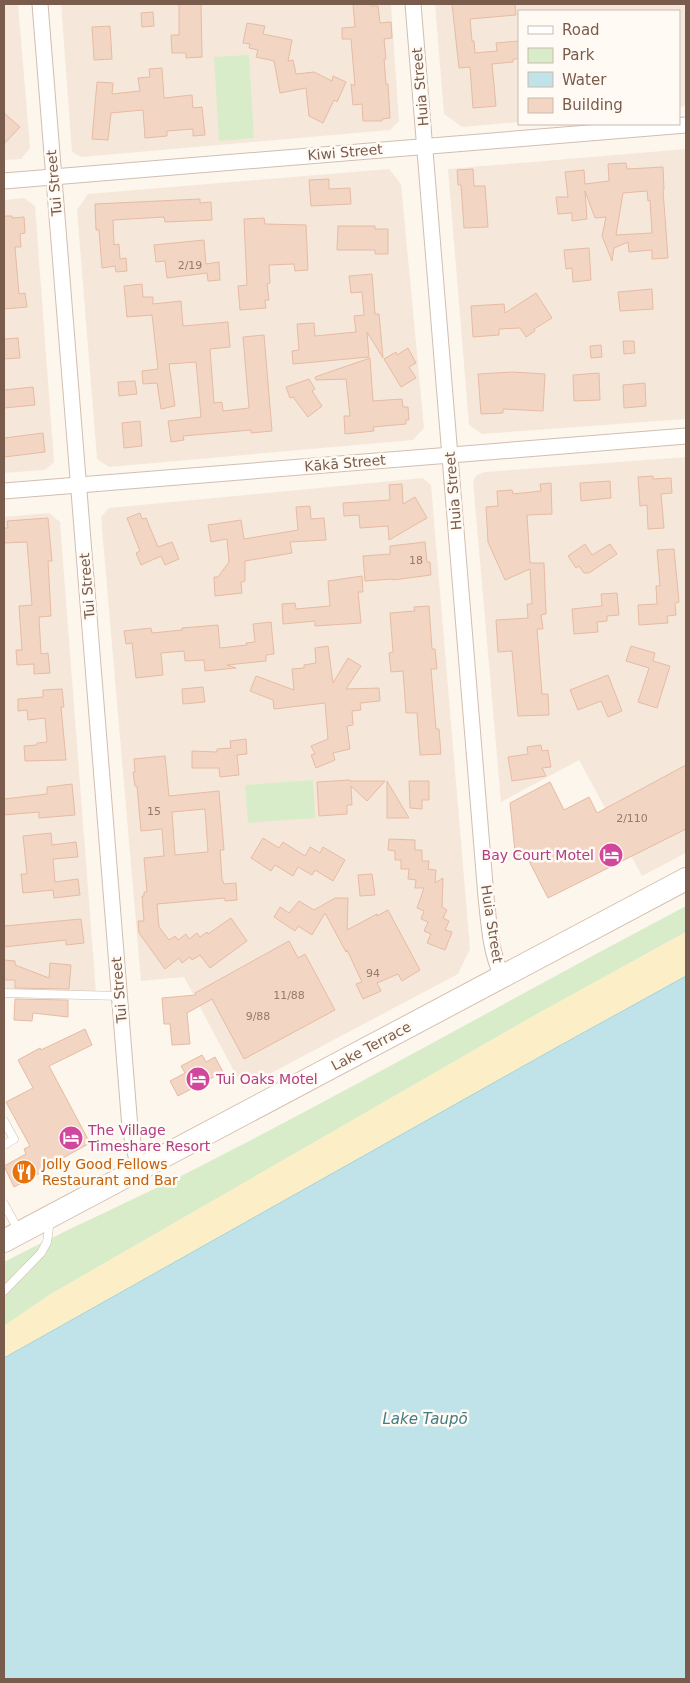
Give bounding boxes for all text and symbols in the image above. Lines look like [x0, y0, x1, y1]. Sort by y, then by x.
legend [518, 10, 680, 125]
text: Road [562, 21, 600, 39]
text: Park [562, 46, 595, 64]
street label: Huia Street [409, 47, 431, 127]
text: Water [562, 71, 607, 89]
text: Building [562, 96, 623, 114]
street label: Kiwi Street [307, 141, 384, 163]
street label: Tui Street [43, 149, 65, 218]
house number: 2/19 [178, 259, 202, 272]
street label: Kākā Street [304, 451, 387, 475]
street label: Huia Street [442, 451, 464, 531]
street label: Tui Street [76, 552, 98, 621]
house number: 18 [409, 554, 423, 567]
house number: 15 [147, 805, 161, 818]
house number: 2/110 [616, 812, 648, 825]
hotel icon: Bay Court Motel [598, 842, 624, 868]
place label: Bay Court Motel [482, 847, 594, 863]
street label: Huia Street [478, 884, 506, 965]
street label: Tui Street [108, 956, 130, 1025]
house number: 94 [366, 967, 380, 980]
house number: 11/88 [273, 989, 305, 1002]
house number: 9/88 [246, 1010, 270, 1023]
street label: Lake Terrace [328, 1018, 414, 1074]
hotel icon: Tui Oaks Motel [185, 1066, 211, 1092]
place label: Tui Oaks Motel [215, 1071, 318, 1087]
place label: The Village Timeshare Resort [87, 1122, 211, 1154]
hotel icon: The Village Timeshare Resort [58, 1125, 84, 1151]
place label: Jolly Good Fellows Restaurant and Bar [41, 1156, 178, 1188]
restaurant icon: Jolly Good Fellows Restaurant and Bar [11, 1159, 37, 1185]
water label: Lake Taupō [382, 1410, 468, 1428]

